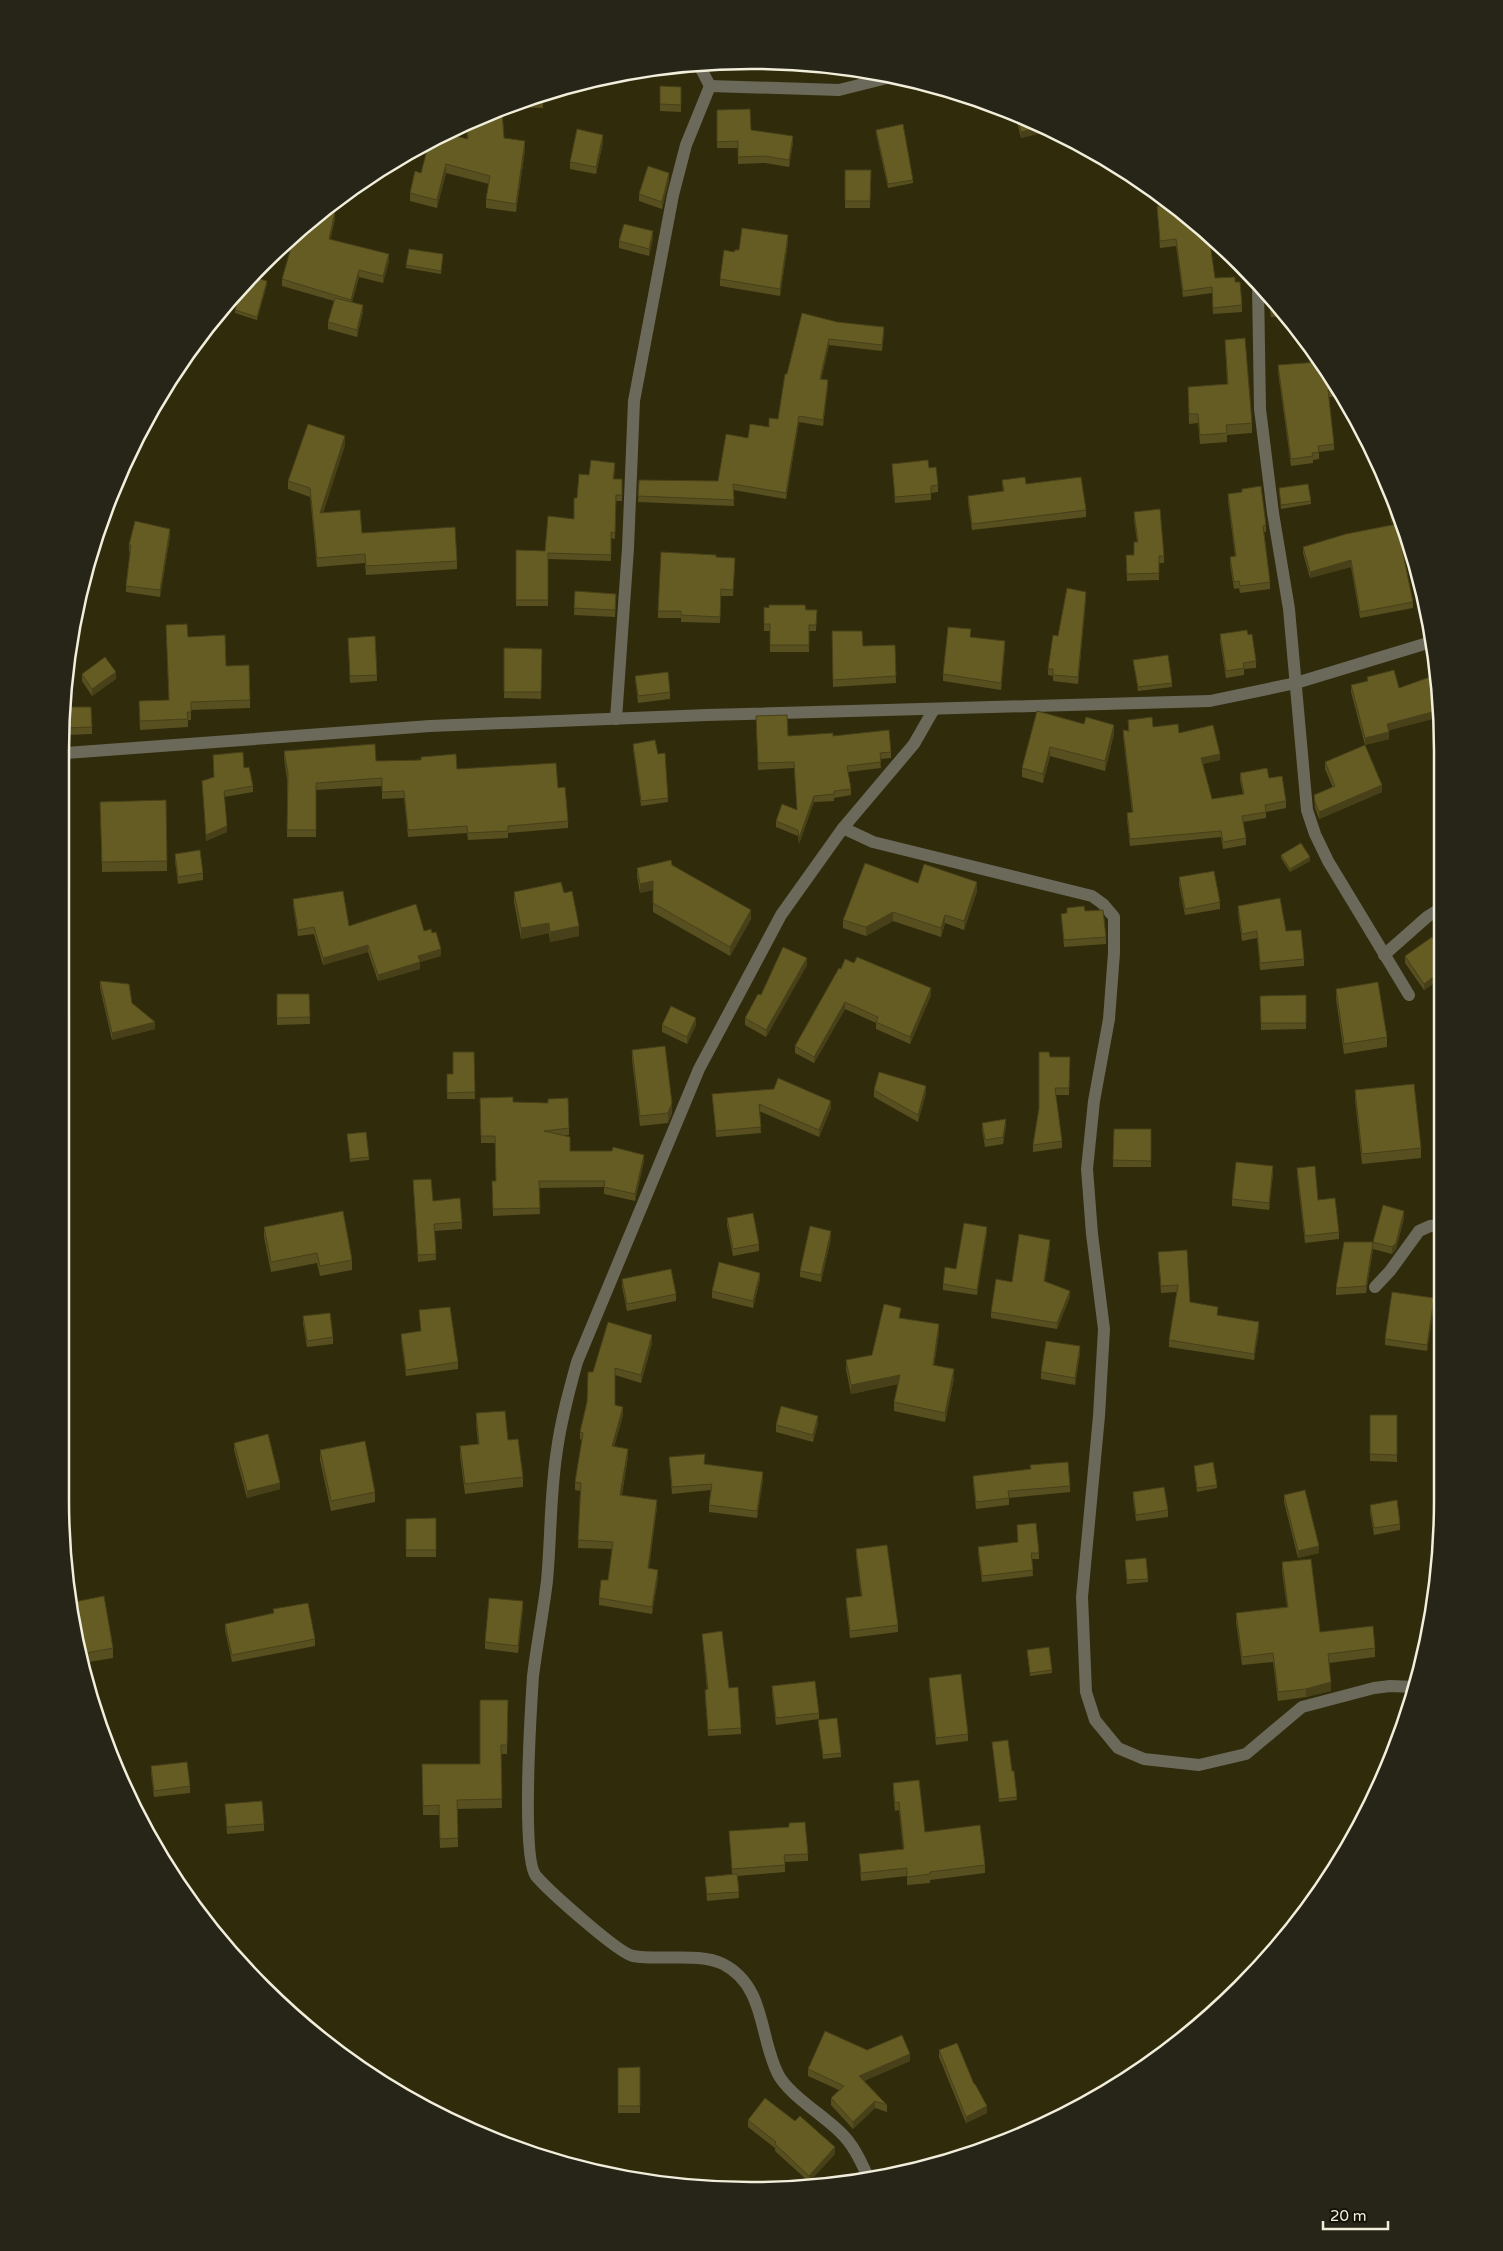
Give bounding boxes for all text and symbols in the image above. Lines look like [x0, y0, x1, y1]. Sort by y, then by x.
scale bar [1323, 2198, 1388, 2230]
text: 20 m [1330, 2207, 1367, 2225]

